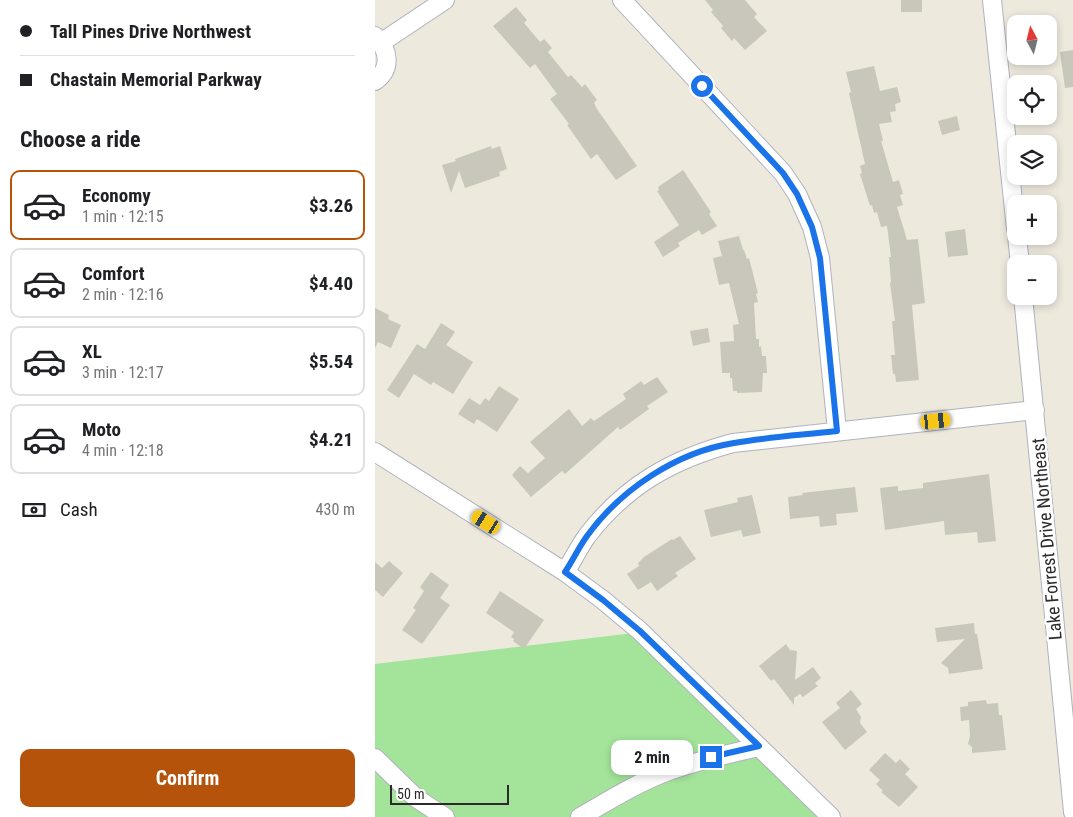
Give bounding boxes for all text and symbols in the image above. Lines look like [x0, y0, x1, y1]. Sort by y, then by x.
north arrow [1007, 15, 1057, 65]
map controls [1007, 15, 1057, 305]
text: Tall Pines Drive Northwest [50, 20, 251, 43]
text: Chastain Memorial Parkway [50, 68, 262, 91]
route start [691, 75, 713, 97]
button: locate [1007, 75, 1057, 125]
text: Choose a ride [20, 127, 141, 152]
button: layers [1007, 135, 1057, 185]
icon: car [22, 183, 67, 228]
text: Economy [82, 184, 151, 207]
text: $3.26 [309, 194, 353, 217]
button: + [1007, 195, 1057, 245]
text: 1 min · 12:15 [82, 207, 164, 226]
button: − [1007, 255, 1057, 305]
icon: car [22, 261, 67, 306]
text: Comfort [82, 262, 145, 285]
text: $4.40 [309, 272, 353, 295]
text: 2 min · 12:16 [82, 285, 164, 304]
icon: car [22, 339, 67, 384]
text: XL [82, 340, 102, 363]
text: $5.54 [309, 350, 353, 373]
text: 3 min · 12:17 [82, 363, 164, 382]
car [920, 412, 951, 430]
icon: car [22, 417, 67, 462]
text: Moto [82, 418, 121, 441]
text: $4.21 [309, 428, 353, 451]
street label: Lake Forrest Drive Northeast [1027, 437, 1066, 641]
text: 4 min · 12:18 [82, 441, 164, 460]
icon: cash [20, 496, 48, 524]
text: Cash [60, 498, 98, 521]
text: 430 m [316, 500, 355, 519]
car [469, 508, 502, 536]
callout: 2 min [611, 740, 693, 774]
route end [700, 746, 722, 768]
text: 2 min [634, 748, 670, 767]
button: Confirm [20, 749, 355, 807]
scale bar [390, 782, 509, 805]
text: 50 m [397, 786, 425, 802]

